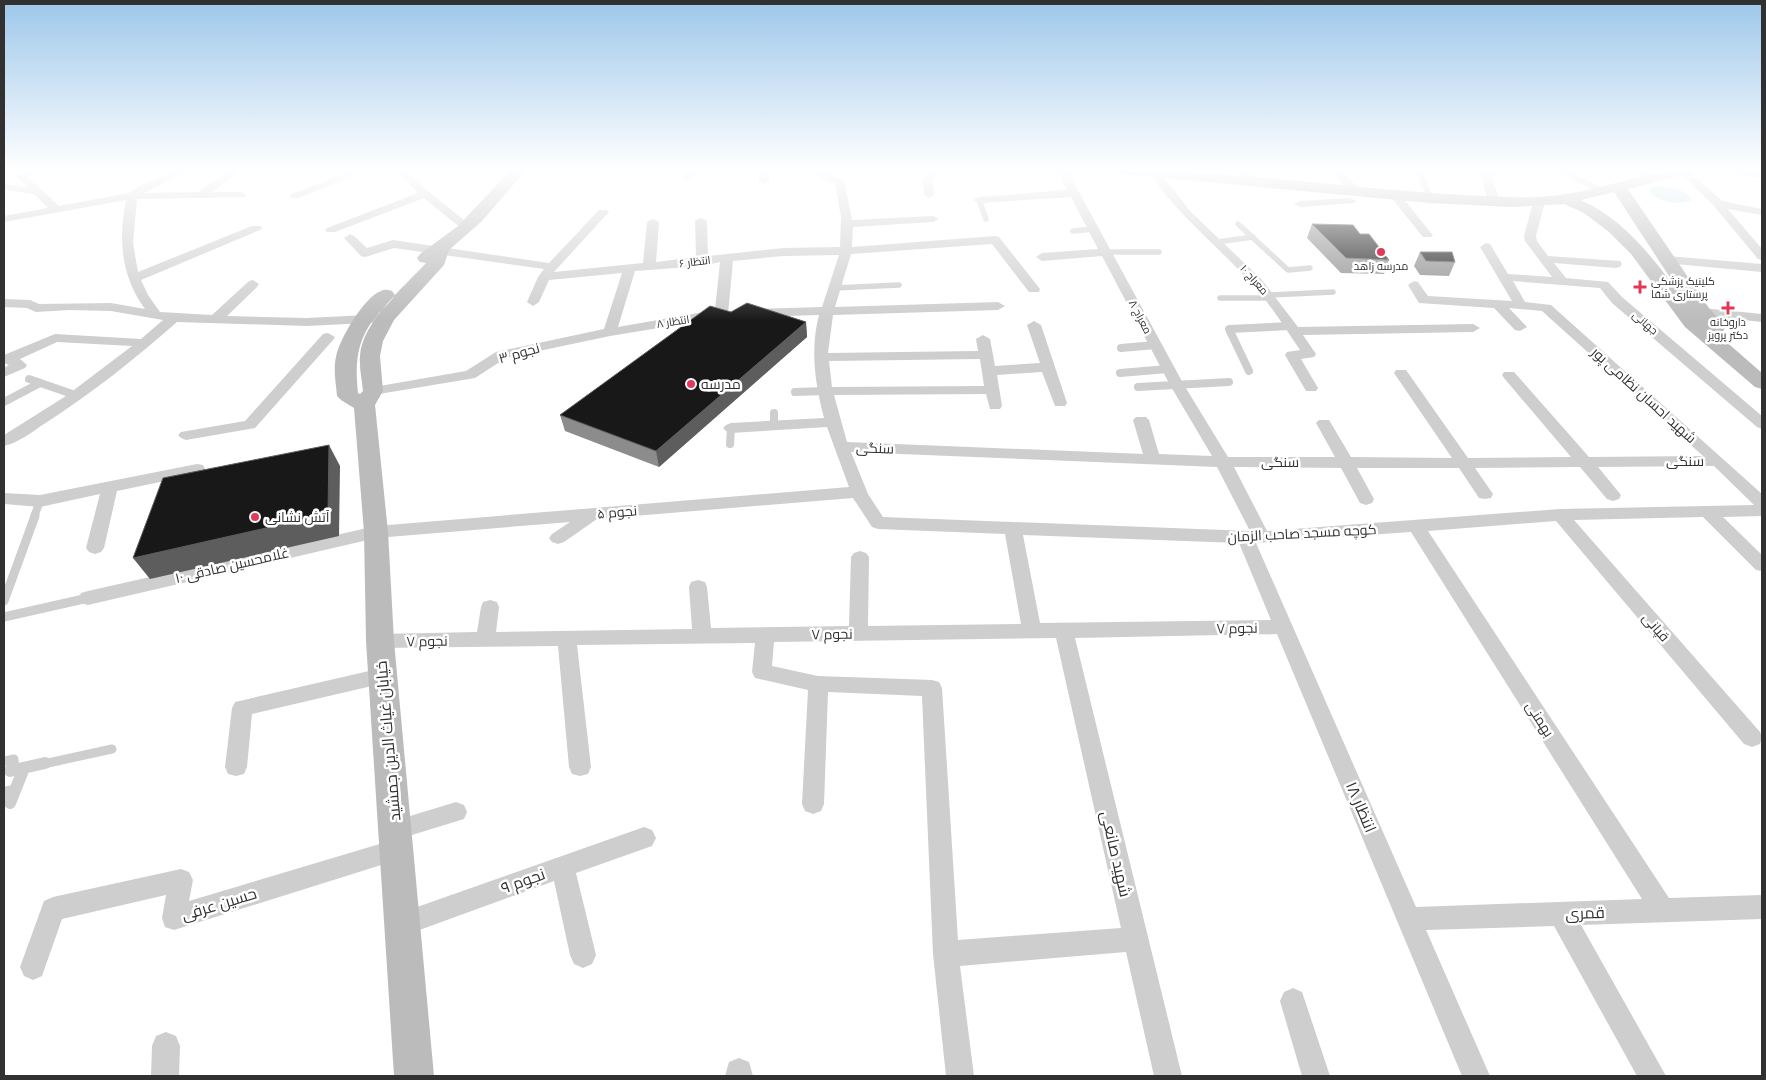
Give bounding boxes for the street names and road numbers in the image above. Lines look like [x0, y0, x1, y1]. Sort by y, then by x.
street label: انتظار ۶ [679, 254, 711, 270]
street label: معراج ۱۰ [1237, 262, 1271, 298]
street label: معراج ۸ [1125, 298, 1154, 337]
street label: جهانی [1630, 308, 1660, 338]
street label: انتظار ۸ [656, 313, 690, 331]
street label: نجوم ۳ [497, 340, 542, 368]
street label: شهید احسان نظامی پور [1586, 343, 1700, 448]
street label: سنگی [856, 439, 894, 457]
street label: سنگی [1666, 453, 1704, 469]
street label: سنگی [1261, 454, 1299, 470]
street label: نجوم ۵ [596, 502, 638, 524]
street label: کوچه مسجد صاحب الزمان [1227, 521, 1377, 547]
street label: غلامحسین صادقی ۱۰ [174, 544, 290, 586]
street label: قپانی [1638, 609, 1673, 646]
street label: نجوم ۷ [1216, 620, 1258, 638]
street label: نجوم ۷ [811, 626, 853, 644]
street label: نجوم ۷ [406, 633, 448, 651]
street label: خیابان غیاث الدین جمشید [372, 660, 405, 822]
street label: بهمنی [1523, 698, 1557, 740]
street label: انتظار ۱۸ [1342, 779, 1380, 835]
street label: شهید صانعی [1096, 809, 1135, 899]
street label: نجوم ۹ [498, 864, 548, 900]
street label: حسین عرفی [179, 884, 259, 925]
street label: قمری [1565, 903, 1605, 924]

